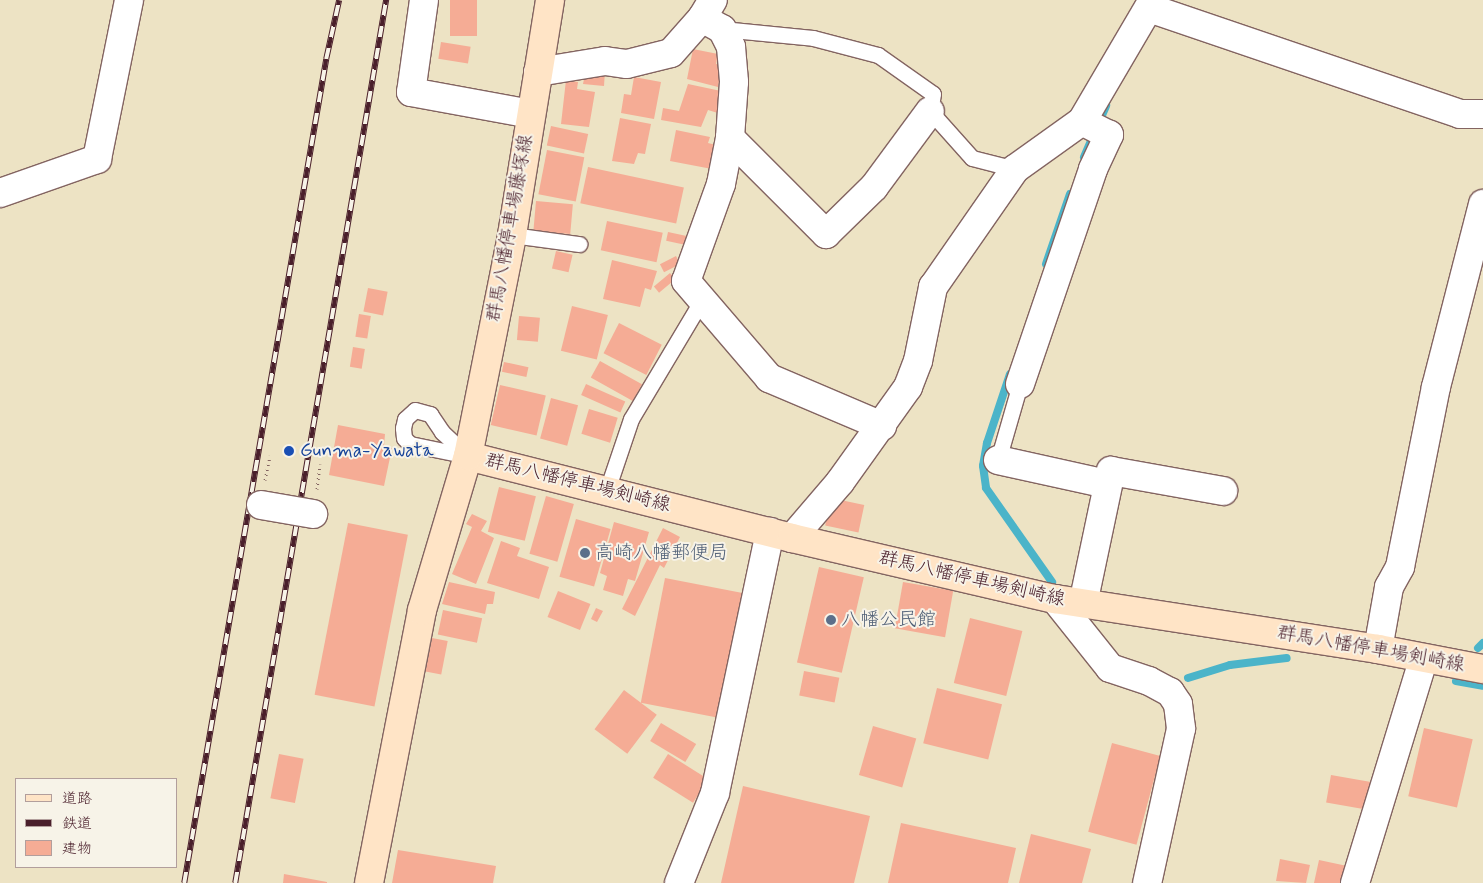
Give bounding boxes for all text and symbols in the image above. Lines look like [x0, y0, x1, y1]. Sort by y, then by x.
street label: 群馬八幡停車場藤塚線 [482, 132, 538, 324]
place label: Gunma-Yawata [300, 440, 434, 462]
marker: Gunma-Yawata [282, 444, 296, 458]
street label: 群馬八幡停車場剣崎線 [483, 449, 673, 517]
place label: 高崎八幡郵便局 [595, 542, 728, 564]
marker: 高崎八幡郵便局 [579, 547, 591, 559]
street label: 群馬八幡停車場剣崎線 [877, 547, 1067, 611]
place label: 八幡公民館 [841, 609, 936, 631]
marker: 八幡公民館 [825, 614, 837, 626]
street label: 群馬八幡停車場剣崎線 [1275, 621, 1467, 677]
legend [15, 778, 178, 868]
text: 道路 [62, 789, 92, 809]
text: 鉄道 [62, 814, 92, 834]
text: 建物 [62, 839, 92, 859]

